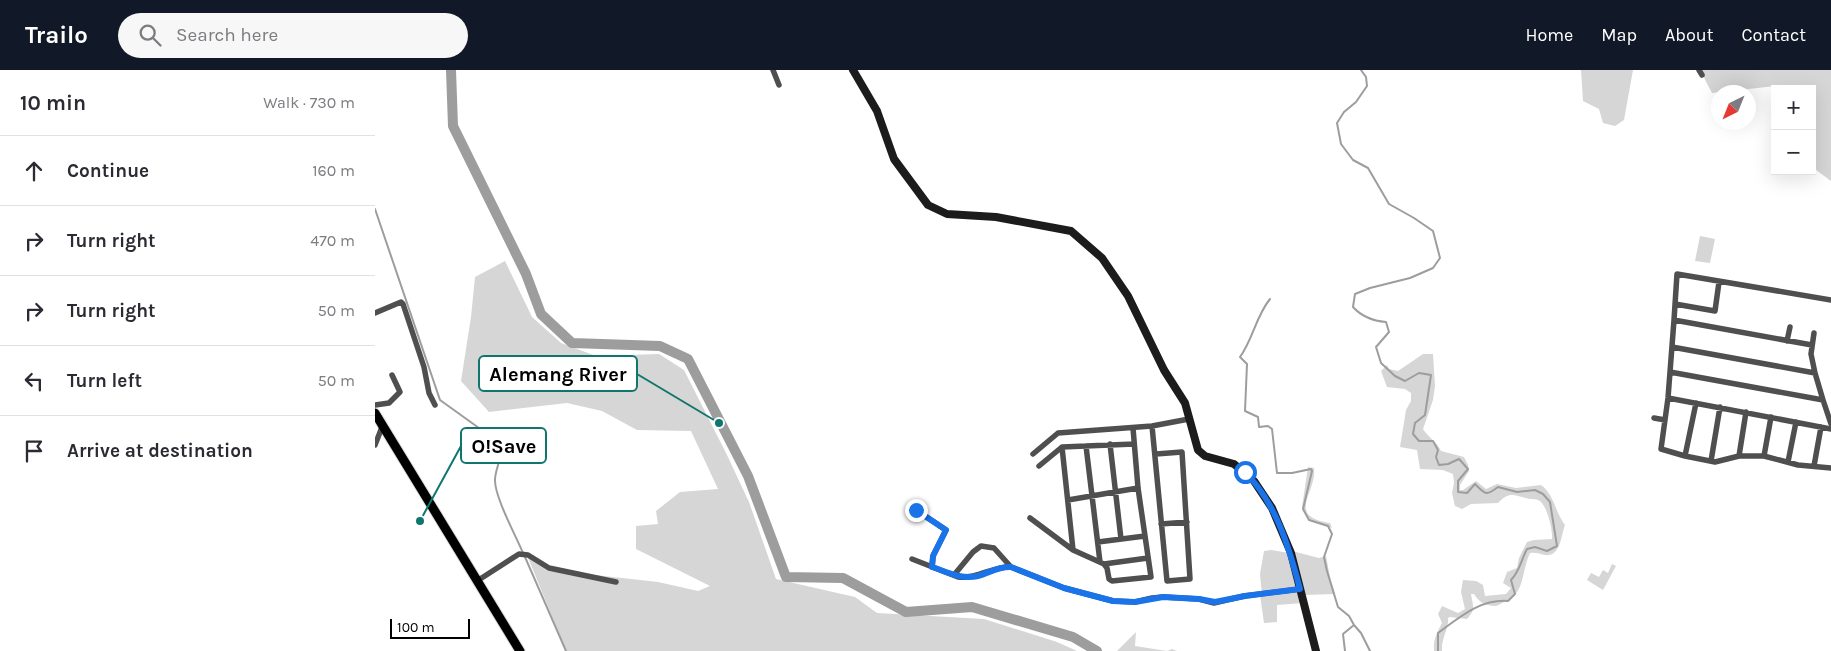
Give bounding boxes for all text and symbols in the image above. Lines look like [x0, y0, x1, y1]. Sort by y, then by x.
search box [118, 13, 468, 58]
text: Trailo [25, 21, 88, 49]
icon: search [136, 21, 164, 49]
text: Search here [176, 24, 278, 46]
text: Home [1525, 24, 1573, 46]
text: Map [1601, 24, 1637, 46]
text: About [1665, 24, 1714, 46]
text: Contact [1742, 24, 1806, 46]
north arrow [1711, 85, 1756, 130]
map controls [1771, 85, 1816, 175]
button: + [1771, 85, 1816, 130]
text: 10 min [20, 91, 86, 115]
text: Walk · 730 m [263, 93, 355, 112]
button: − [1771, 130, 1816, 175]
icon: ahead [20, 157, 48, 185]
text: Continue [67, 160, 149, 182]
text: 160 m [312, 161, 355, 180]
icon: right [20, 227, 48, 255]
text: Turn right [67, 230, 156, 252]
text: 470 m [310, 231, 355, 250]
icon: right [20, 297, 48, 325]
text: Turn right [67, 300, 156, 322]
text: 50 m [318, 301, 355, 320]
callout: Alemang River [479, 356, 637, 391]
text: Alemang River [489, 363, 627, 386]
icon: left [20, 367, 48, 395]
text: Turn left [67, 370, 142, 392]
text: 50 m [318, 371, 355, 390]
callout: O!Save [461, 428, 546, 463]
text: O!Save [472, 435, 536, 458]
icon: arrive [20, 437, 48, 465]
text: Arrive at destination [67, 440, 253, 462]
route start [1234, 461, 1257, 484]
route end [905, 499, 928, 522]
scale bar [390, 616, 470, 639]
text: 100 m [397, 619, 435, 636]

